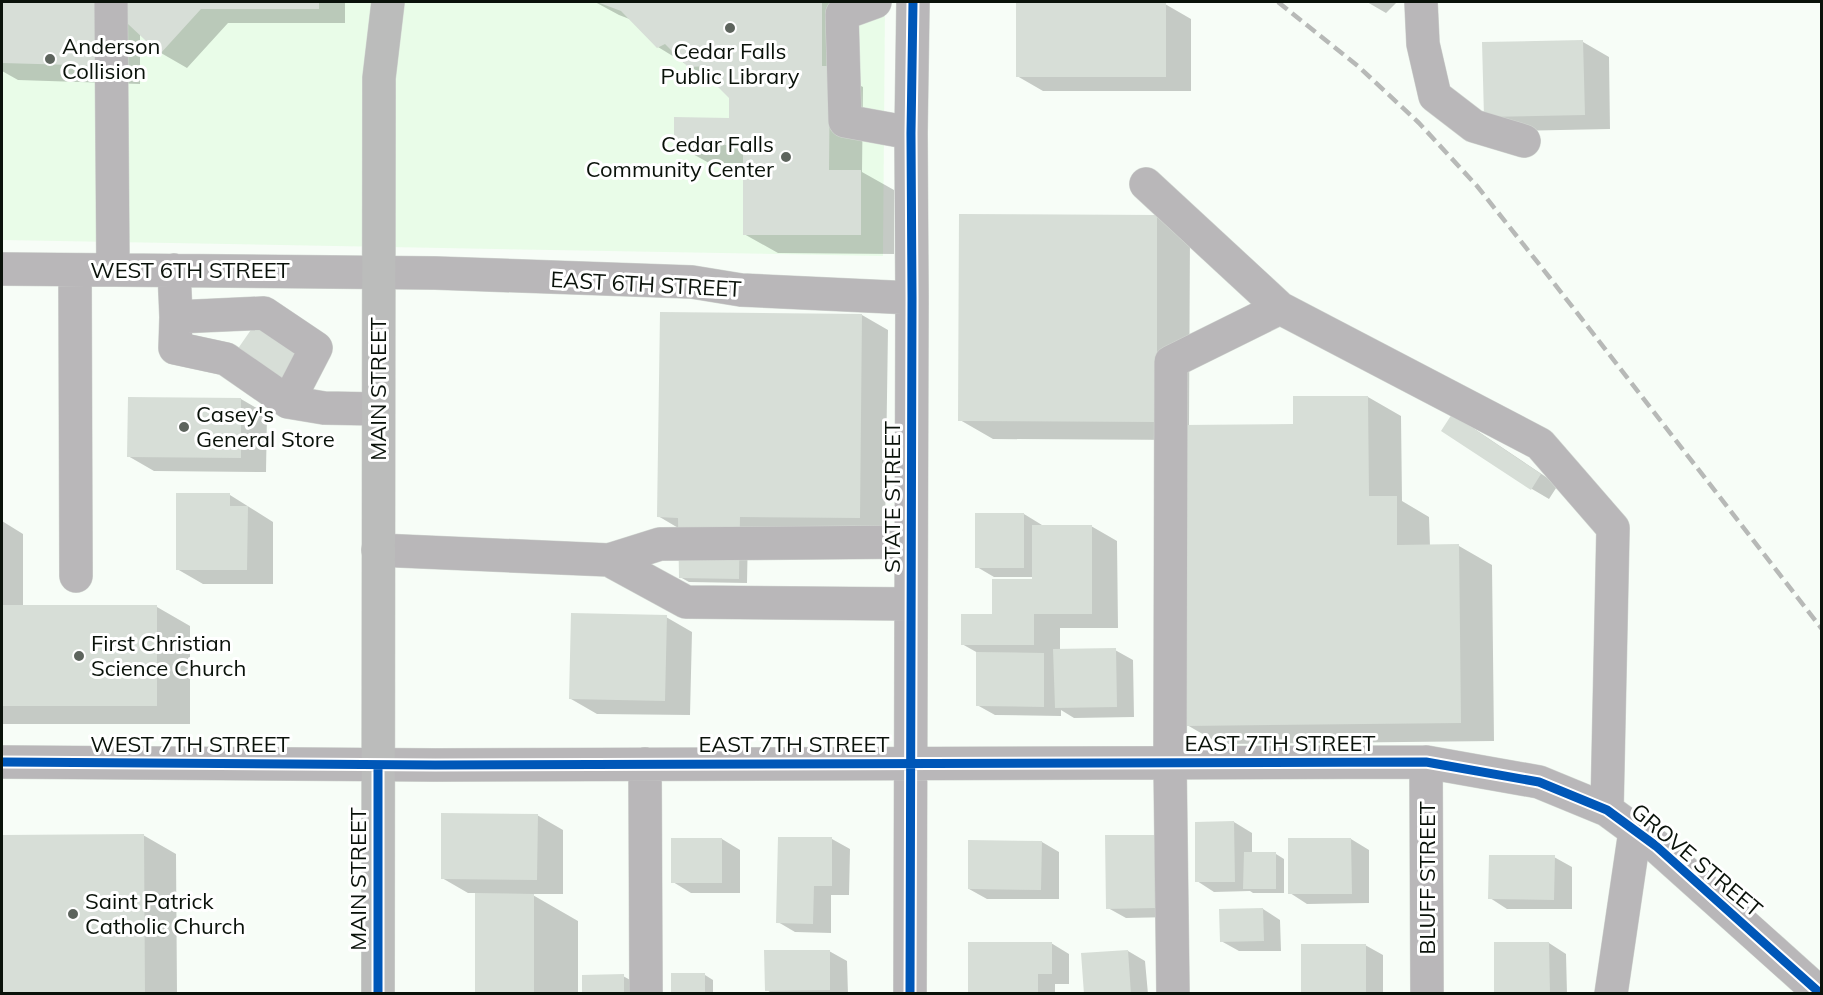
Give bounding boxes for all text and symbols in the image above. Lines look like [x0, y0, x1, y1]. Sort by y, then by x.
marker: Cedar Falls Public Library [723, 21, 737, 35]
place label: Anderson Collision [62, 32, 160, 85]
place label: Cedar Falls Public Library [660, 37, 800, 90]
marker: Anderson Collision [43, 52, 57, 66]
place label: Cedar Falls Community Center [586, 130, 774, 183]
marker: Cedar Falls Community Center [779, 150, 793, 164]
street label: WEST 6TH STREET [90, 256, 290, 284]
street label: EAST 6TH STREET [550, 265, 742, 303]
street label: MAIN STREET [364, 317, 392, 461]
place label: Casey's General Store [196, 400, 335, 453]
marker: Casey's General Store [177, 420, 191, 434]
street label: STATE STREET [878, 421, 906, 573]
place label: First Christian Science Church [91, 629, 246, 682]
marker: First Christian Science Church [72, 649, 86, 663]
street label: EAST 7TH STREET [1185, 729, 1375, 757]
street label: WEST 7TH STREET [90, 730, 290, 758]
street label: EAST 7TH STREET [699, 730, 889, 758]
street label: GROVE STREET [1626, 797, 1768, 923]
street label: BLUFF STREET [1413, 801, 1441, 955]
street label: MAIN STREET [344, 807, 372, 951]
place label: Saint Patrick Catholic Church [85, 887, 245, 940]
marker: Saint Patrick Catholic Church [66, 907, 80, 921]

